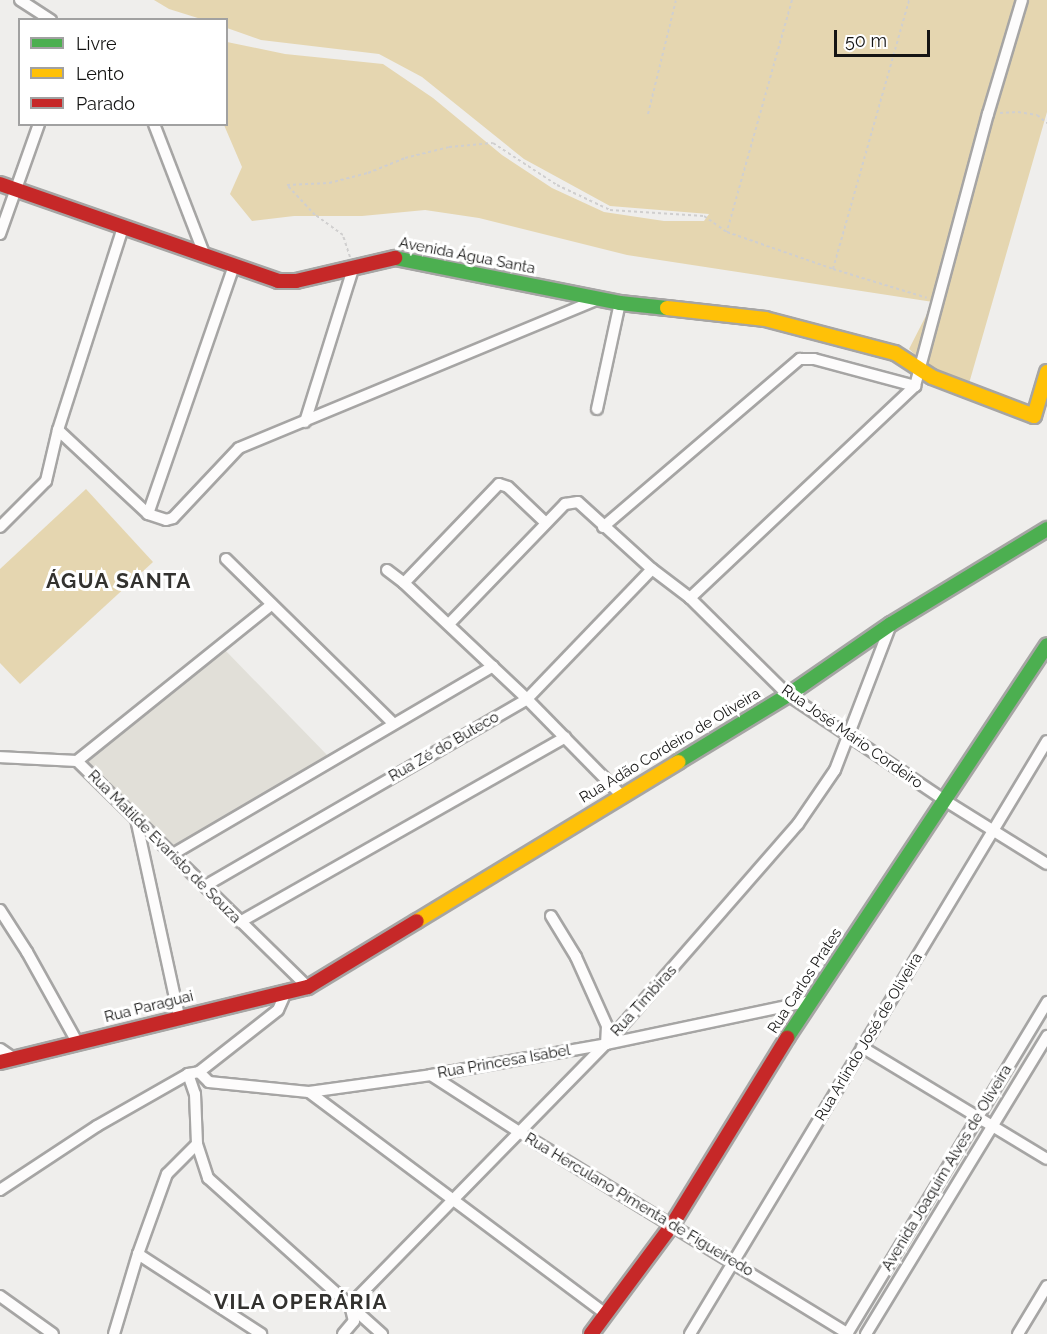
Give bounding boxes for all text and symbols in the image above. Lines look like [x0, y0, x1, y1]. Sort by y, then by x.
legend [18, 18, 228, 126]
scale bar [837, 18, 933, 56]
text: 50 m [845, 30, 887, 51]
text: Livre [76, 33, 117, 54]
text: Lento [76, 63, 124, 84]
text: Parado [76, 93, 135, 114]
street label: Avenida Água Santa [397, 234, 537, 278]
district label: ÁGUA SANTA [46, 568, 192, 594]
street label: Rua José Mário Cordeiro [778, 681, 926, 793]
street label: Rua Adão Cordeiro de Oliveira [576, 685, 764, 807]
street label: Rua Zé do Buteco [386, 708, 502, 786]
street label: Rua Matilde Evaristo de Souza [84, 767, 244, 927]
street label: Rua Carlos Prates [764, 925, 846, 1037]
street label: Rua Arlindo José de Oliveira [811, 949, 927, 1125]
street label: Rua Timbiras [607, 962, 681, 1040]
street label: Rua Paraguai [103, 987, 195, 1027]
street label: Rua Princesa Isabel [436, 1041, 572, 1083]
street label: Avenida Joaquim Alves de Oliveira [878, 1061, 1016, 1275]
street label: Rua Herculano Pimenta de Figueiredo [521, 1129, 757, 1281]
district label: VILA OPERÁRIA [214, 1289, 388, 1315]

